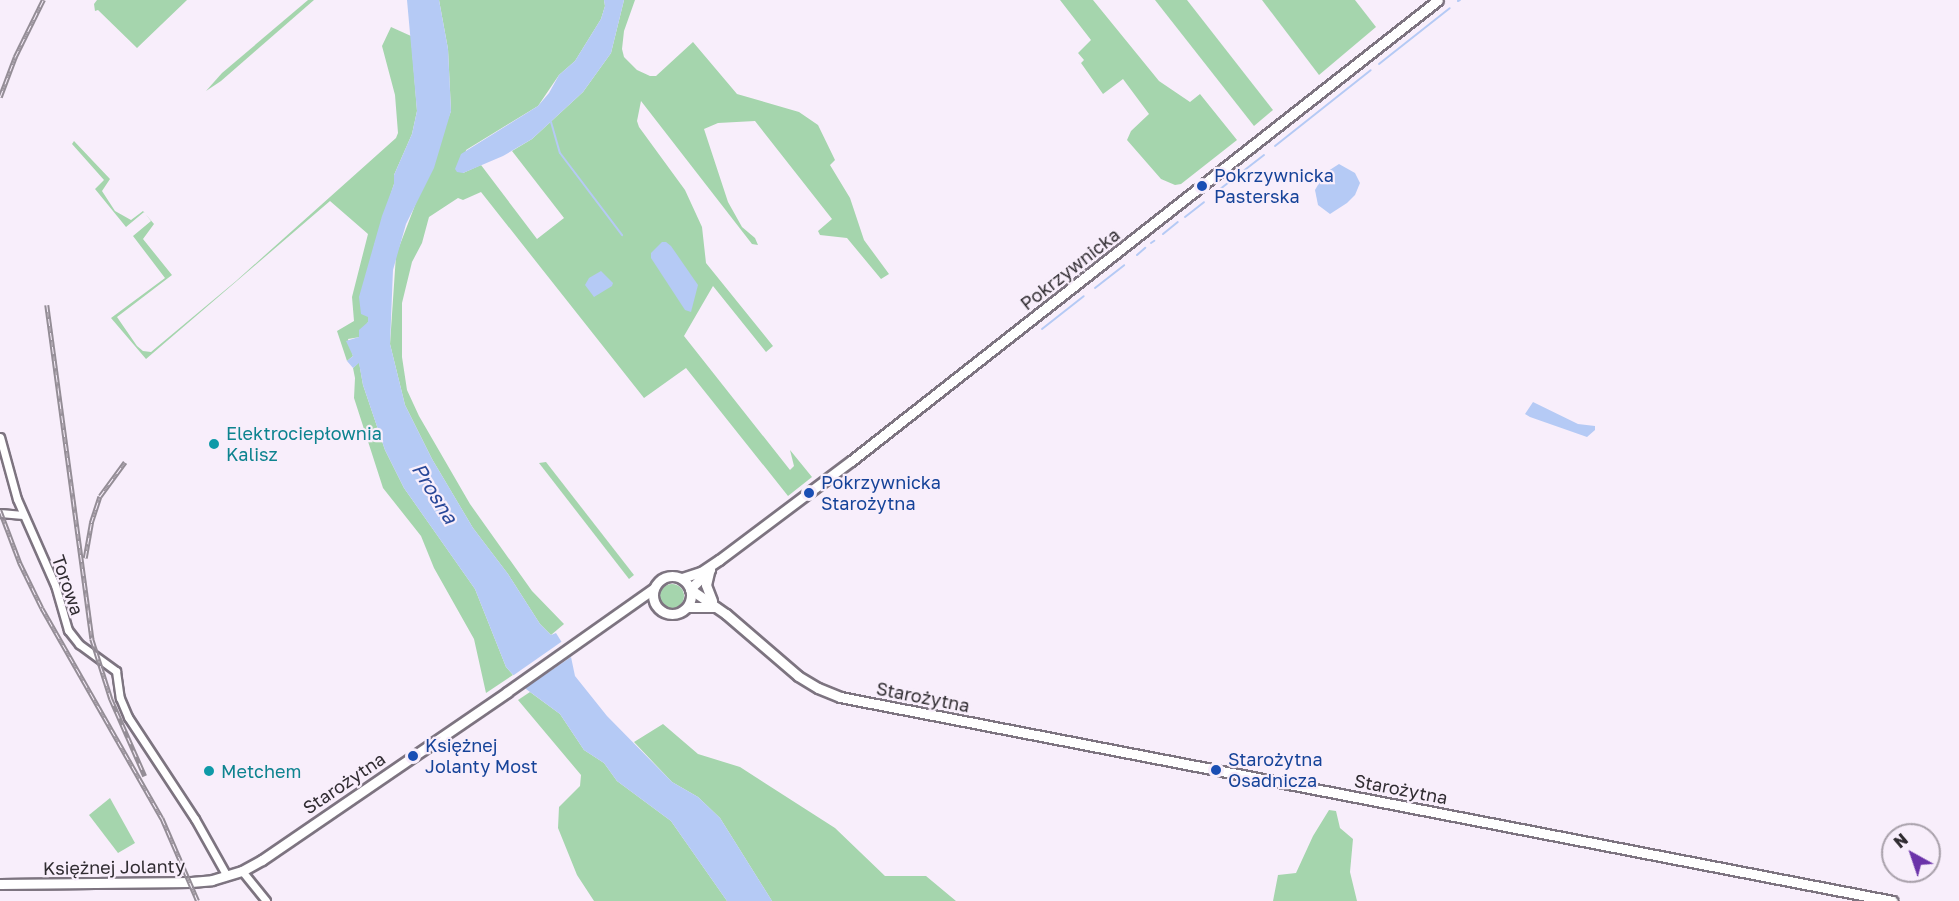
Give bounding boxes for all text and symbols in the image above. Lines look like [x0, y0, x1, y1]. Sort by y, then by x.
place label: Pokrzywnicka Pasterska [1214, 165, 1334, 207]
marker: Pokrzywnicka Pasterska [1195, 179, 1209, 193]
street label: Pokrzywnicka [1016, 224, 1124, 314]
place label: Elektrociepłownia Kalisz [226, 423, 382, 466]
marker: Elektrociepłownia Kalisz [207, 437, 221, 451]
water label: Prosna [407, 458, 463, 528]
place label: Pokrzywnicka Starożytna [821, 472, 941, 514]
marker: Pokrzywnicka Starożytna [802, 486, 816, 500]
street label: Torowa [48, 552, 88, 618]
street label: Starożytna [875, 677, 971, 717]
place label: Księżnej Jolanty Most [425, 735, 538, 777]
street label: Starożytna [299, 748, 389, 818]
marker: Księżnej Jolanty Most [406, 749, 420, 763]
place label: Starożytna Osadnicza [1228, 749, 1323, 792]
place label: Metchem [221, 760, 301, 782]
marker: Starożytna Osadnicza [1209, 763, 1223, 777]
marker: Metchem [202, 764, 216, 778]
street label: Starożytna [1353, 769, 1449, 809]
north arrow [1881, 823, 1941, 883]
text: N [1890, 829, 1912, 852]
street label: Księżnej Jolanty [43, 855, 185, 879]

